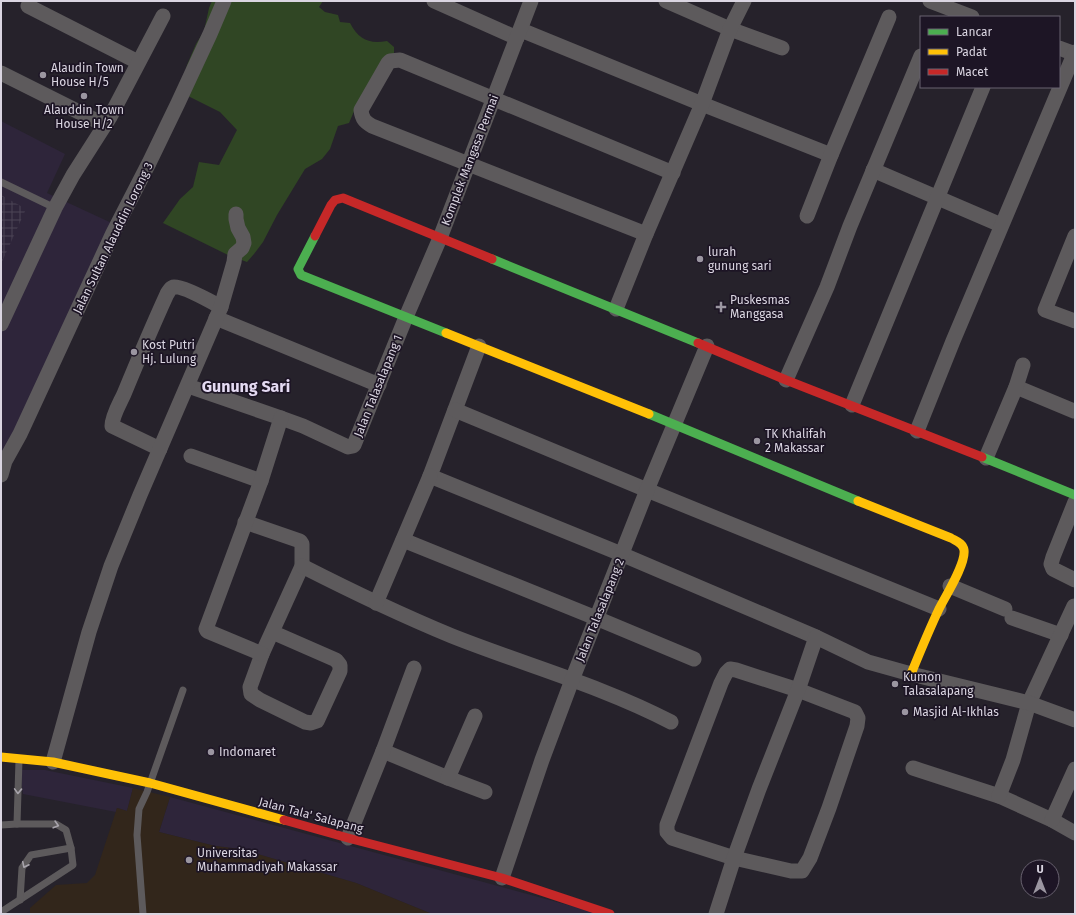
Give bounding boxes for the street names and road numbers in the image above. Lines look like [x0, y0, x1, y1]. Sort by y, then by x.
street label: Komplek Mangasa Permai [439, 93, 501, 227]
street label: Jalan Sultan Alauddin Lorong 3 [70, 160, 156, 316]
street label: Jalan Talasalapang 1 [351, 333, 405, 439]
street label: Jalan Talasalapang 2 [573, 556, 627, 664]
street label: Jalan Tala' Salapang [257, 794, 366, 836]

